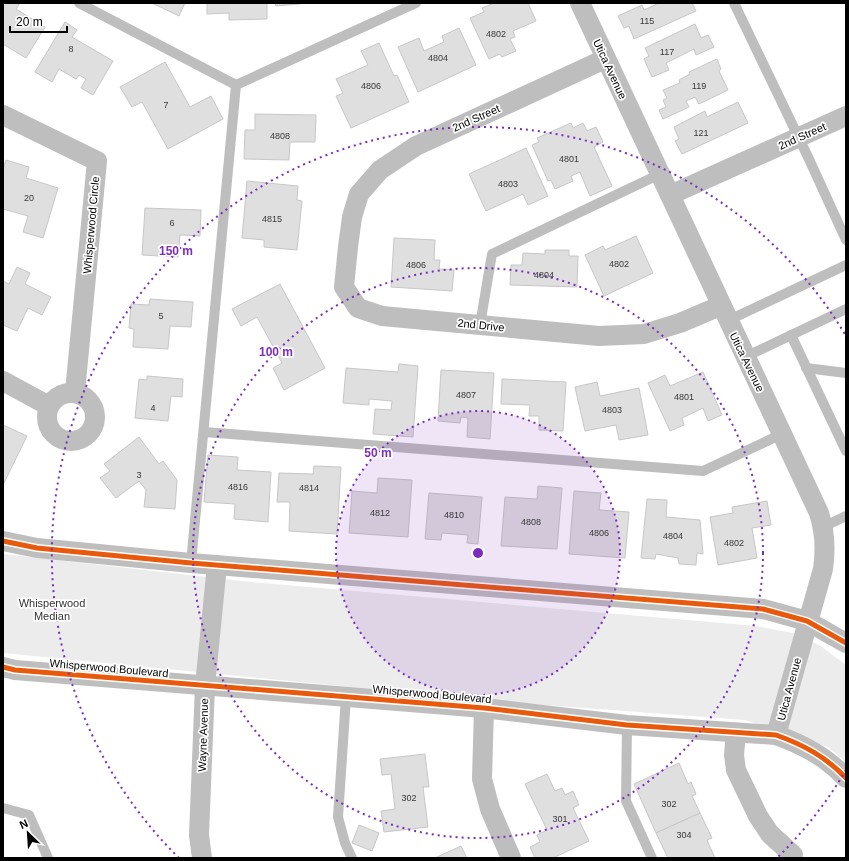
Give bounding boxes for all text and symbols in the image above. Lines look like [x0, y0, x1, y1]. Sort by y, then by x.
scale bar [10, 8, 67, 34]
text: 20 m [16, 15, 43, 29]
house number: 115 [640, 16, 654, 26]
house number: 4802 [486, 29, 506, 39]
street label: Utica Avenue [591, 37, 629, 101]
house number: 8 [68, 44, 74, 54]
house number: 117 [660, 47, 674, 57]
house number: 4804 [428, 53, 448, 63]
house number: 4806 [361, 81, 381, 91]
house number: 119 [692, 81, 706, 91]
house number: 7 [163, 100, 169, 110]
street label: 2nd Street [450, 102, 502, 134]
street label: 2nd Street [776, 120, 828, 152]
house number: 121 [693, 128, 709, 138]
house number: 4808 [270, 131, 290, 141]
house number: 4801 [559, 154, 579, 164]
street label: Whisperwood Circle [81, 176, 101, 274]
house number: 4803 [498, 179, 518, 189]
house number: 20 [24, 193, 34, 203]
house number: 4815 [262, 214, 282, 224]
house number: 6 [169, 218, 175, 228]
text: 150 m [159, 244, 193, 258]
house number: 4802 [609, 259, 629, 269]
house number: 4806 [406, 260, 426, 270]
house number: 4804 [534, 270, 554, 280]
house number: 5 [158, 311, 164, 321]
street label: 2nd Drive [457, 317, 505, 333]
street label: Utica Avenue [727, 330, 767, 394]
text: 100 m [259, 345, 293, 359]
house number: 4807 [456, 390, 476, 400]
house number: 4801 [674, 392, 694, 402]
house number: 4 [150, 403, 156, 413]
house number: 4803 [602, 405, 622, 415]
text: 50 m [364, 446, 392, 460]
house number: 3 [136, 470, 142, 480]
house number: 4816 [228, 482, 248, 492]
house number: 4814 [299, 483, 319, 493]
house number: 4812 [370, 508, 390, 518]
house number: 4810 [444, 510, 464, 520]
house number: 4808 [521, 517, 541, 527]
house number: 4806 [589, 528, 609, 538]
house number: 4804 [663, 531, 683, 541]
house number: 4802 [724, 538, 744, 548]
centre of rings [471, 546, 485, 560]
park label: Whisperwood Median [19, 597, 85, 622]
street label: Utica Avenue [775, 656, 803, 722]
street label: Whisperwood Boulevard [49, 657, 169, 679]
street label: Whisperwood Boulevard [372, 683, 492, 705]
street label: Wayne Avenue [196, 698, 210, 772]
house number: 302 [401, 793, 417, 803]
house number: 302 [661, 799, 677, 809]
north arrow [8, 813, 48, 853]
house number: 301 [552, 814, 568, 824]
text: N [18, 817, 30, 831]
house number: 304 [676, 830, 692, 840]

